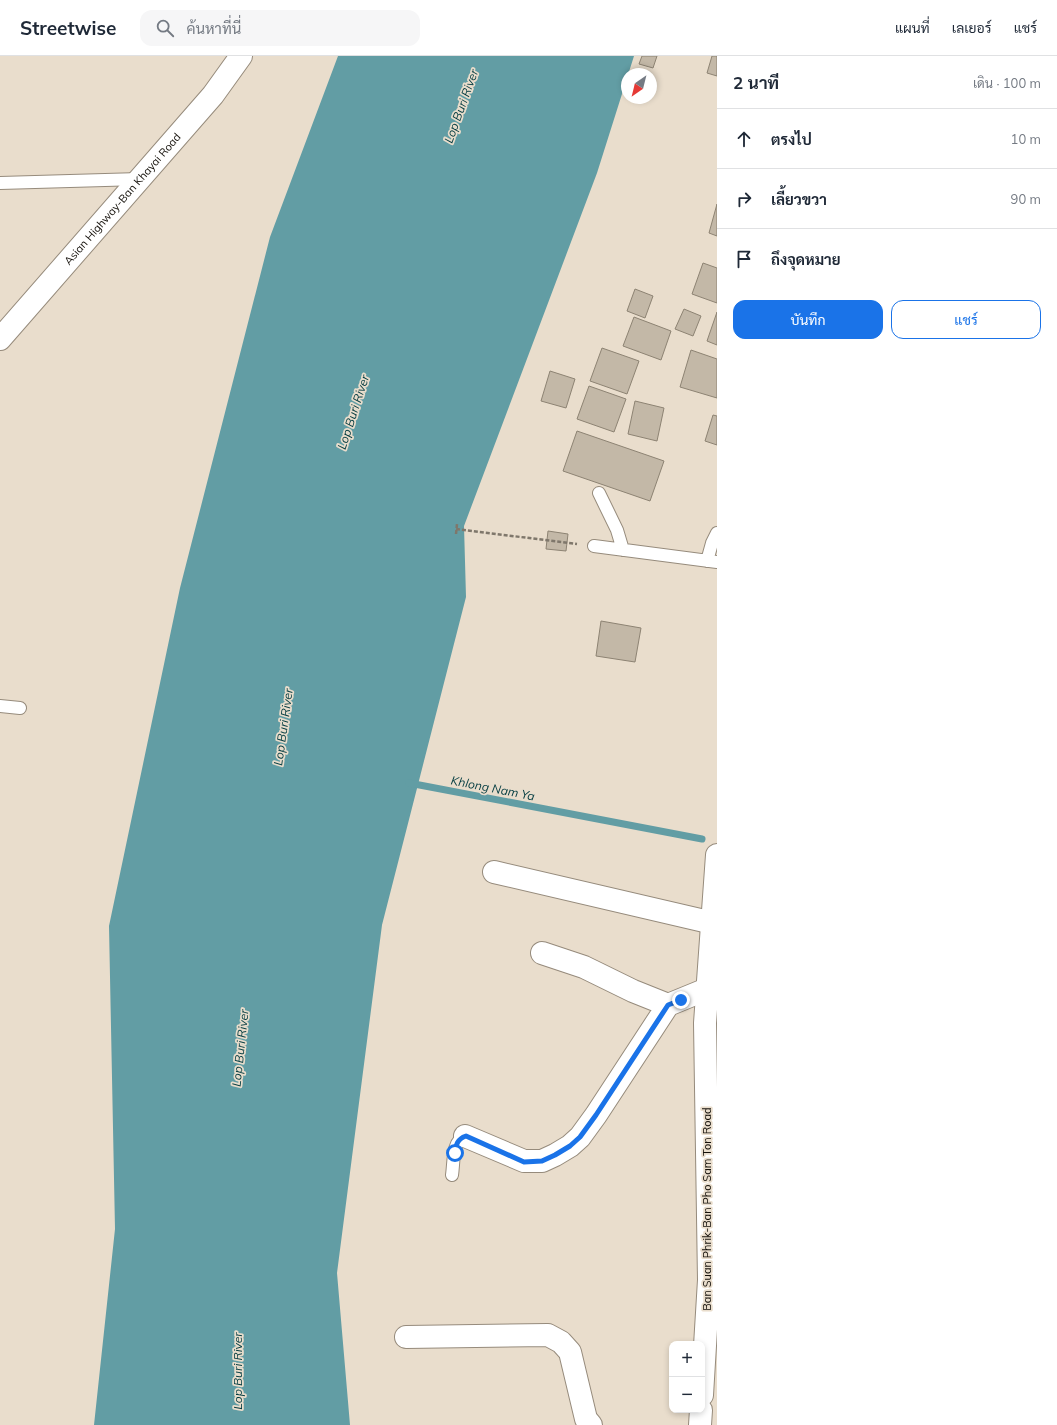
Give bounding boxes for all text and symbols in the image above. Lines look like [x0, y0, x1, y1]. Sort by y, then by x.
search box [140, 10, 420, 46]
text: Streetwise [20, 16, 116, 40]
icon: search [154, 17, 176, 39]
text: ค้นหาที่นี่ [186, 19, 241, 38]
text: แผนที่ [895, 19, 930, 37]
text: เลเยอร์ [952, 19, 992, 37]
text: แชร์ [1014, 19, 1037, 37]
water label: Lop Buri River [441, 66, 482, 145]
north arrow [621, 68, 657, 104]
text: 2 นาที [733, 72, 779, 93]
text: เดิน · 100 m [973, 75, 1041, 91]
icon: ahead [733, 128, 755, 150]
street label: Asian Highway-Ban Khayai Road [61, 130, 184, 268]
text: ตรงไป [771, 130, 812, 149]
text: 10 m [1011, 131, 1041, 147]
icon: right [733, 188, 755, 210]
text: เลี้ยวขวา [771, 190, 827, 209]
text: 90 m [1011, 191, 1041, 207]
icon: arrive [733, 248, 755, 270]
text: ถึงจุดหมาย [771, 250, 841, 269]
button: บันทึก [733, 300, 883, 339]
button: แชร์ [891, 300, 1041, 339]
water label: Lop Buri River [334, 372, 372, 451]
water label: Lop Buri River [270, 687, 296, 766]
water label: Khlong Nam Ya [450, 773, 536, 803]
route end [672, 991, 690, 1009]
water label: Lop Buri River [228, 1008, 252, 1087]
street label: Ban Suan Phrik-Ban Pho Sam Ton Road [700, 1107, 714, 1311]
route start [446, 1144, 464, 1162]
water label: Lop Buri River [230, 1332, 245, 1410]
map controls [669, 1341, 705, 1413]
button: + [669, 1341, 705, 1377]
button: − [669, 1377, 705, 1413]

